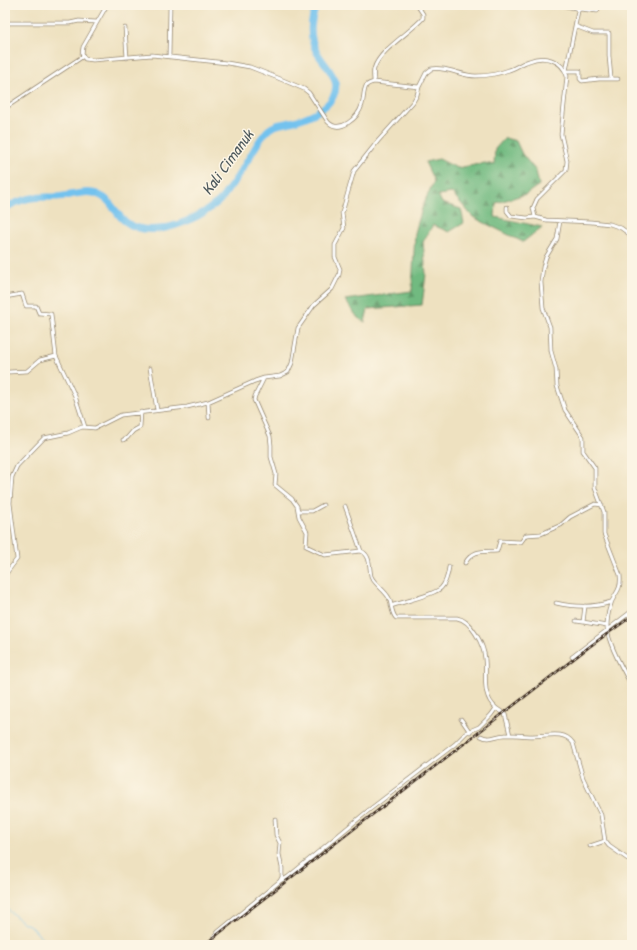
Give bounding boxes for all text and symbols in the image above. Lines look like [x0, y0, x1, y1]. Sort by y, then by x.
water label: Kali Cimanuk [196, 124, 259, 199]

